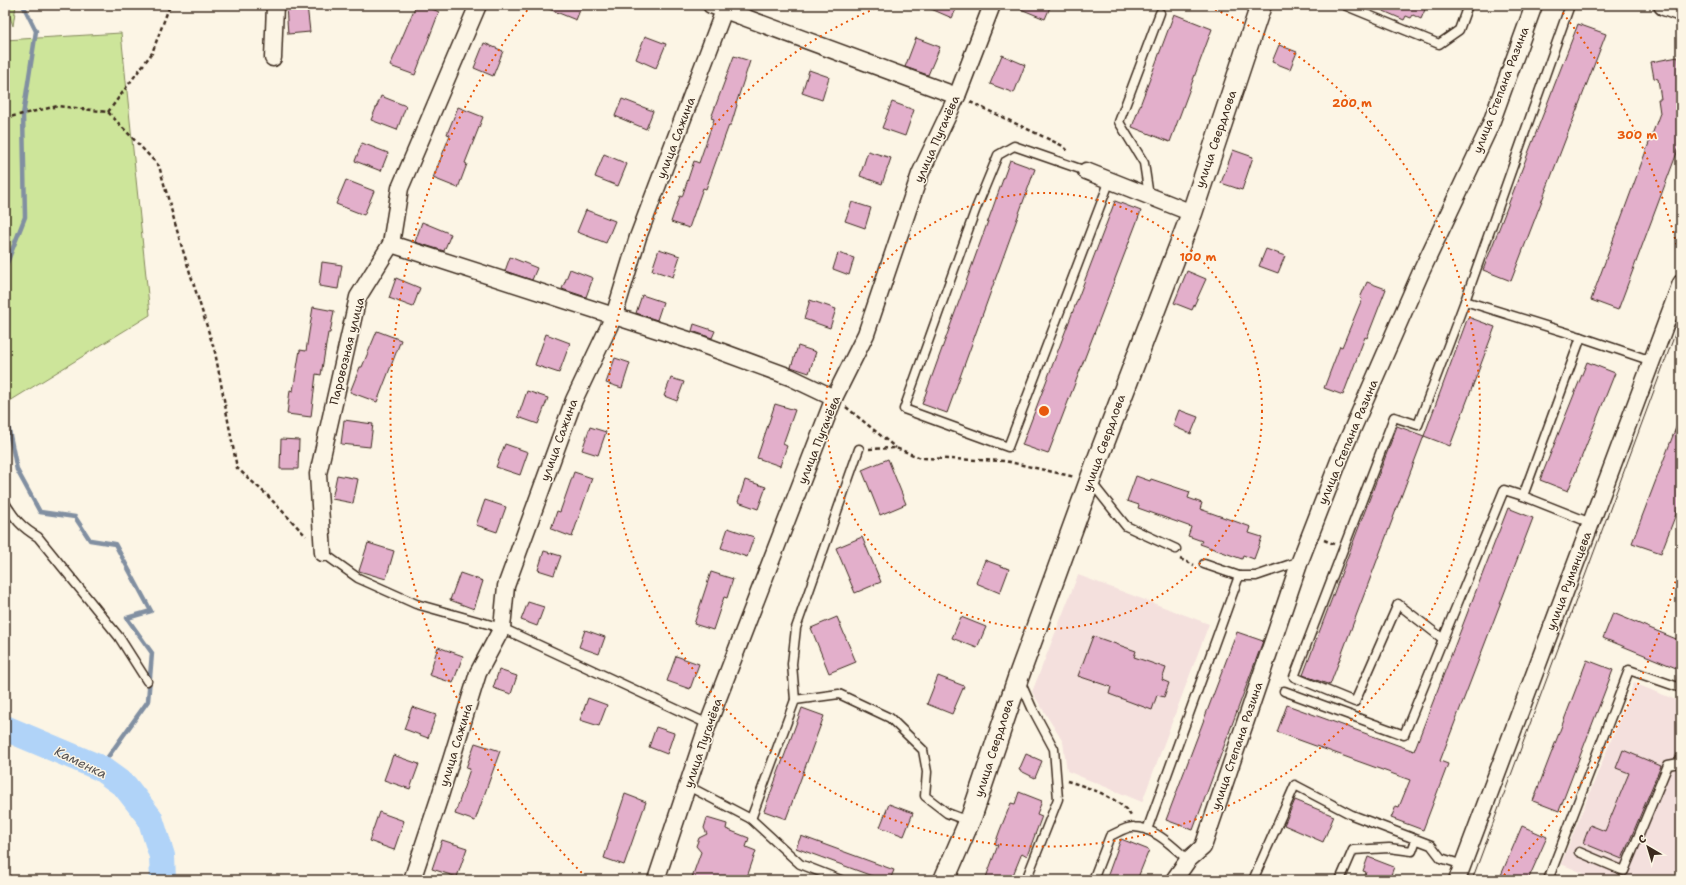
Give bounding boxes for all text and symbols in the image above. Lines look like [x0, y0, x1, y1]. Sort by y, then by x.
street label: улица Степана Разина [1469, 24, 1533, 156]
street label: улица Свердлова [1192, 87, 1240, 190]
street label: улица Пугачёва [911, 92, 964, 185]
street label: улица Сажина [653, 94, 699, 181]
text: 200 m [1332, 95, 1372, 111]
text: 300 m [1617, 127, 1657, 143]
text: 100 m [1180, 249, 1217, 265]
street label: Паровозная улица [326, 295, 368, 406]
street label: улица Степана Разина [1314, 377, 1382, 507]
street label: улица Свердлова [1079, 392, 1129, 494]
street label: улица Пугачёва [794, 393, 844, 486]
street label: улица Сажина [537, 396, 581, 483]
centre of rings [1037, 404, 1051, 418]
street label: улица Румянцева [1543, 529, 1595, 633]
street label: улица Степана Разина [1208, 679, 1267, 812]
street label: улица Пугачёва [680, 696, 726, 790]
street label: улица Свердлова [971, 696, 1018, 799]
street label: улица Сажина [436, 701, 476, 789]
water label: Каменка [52, 742, 110, 782]
north arrow [1628, 827, 1668, 867]
text: С [1635, 831, 1650, 848]

